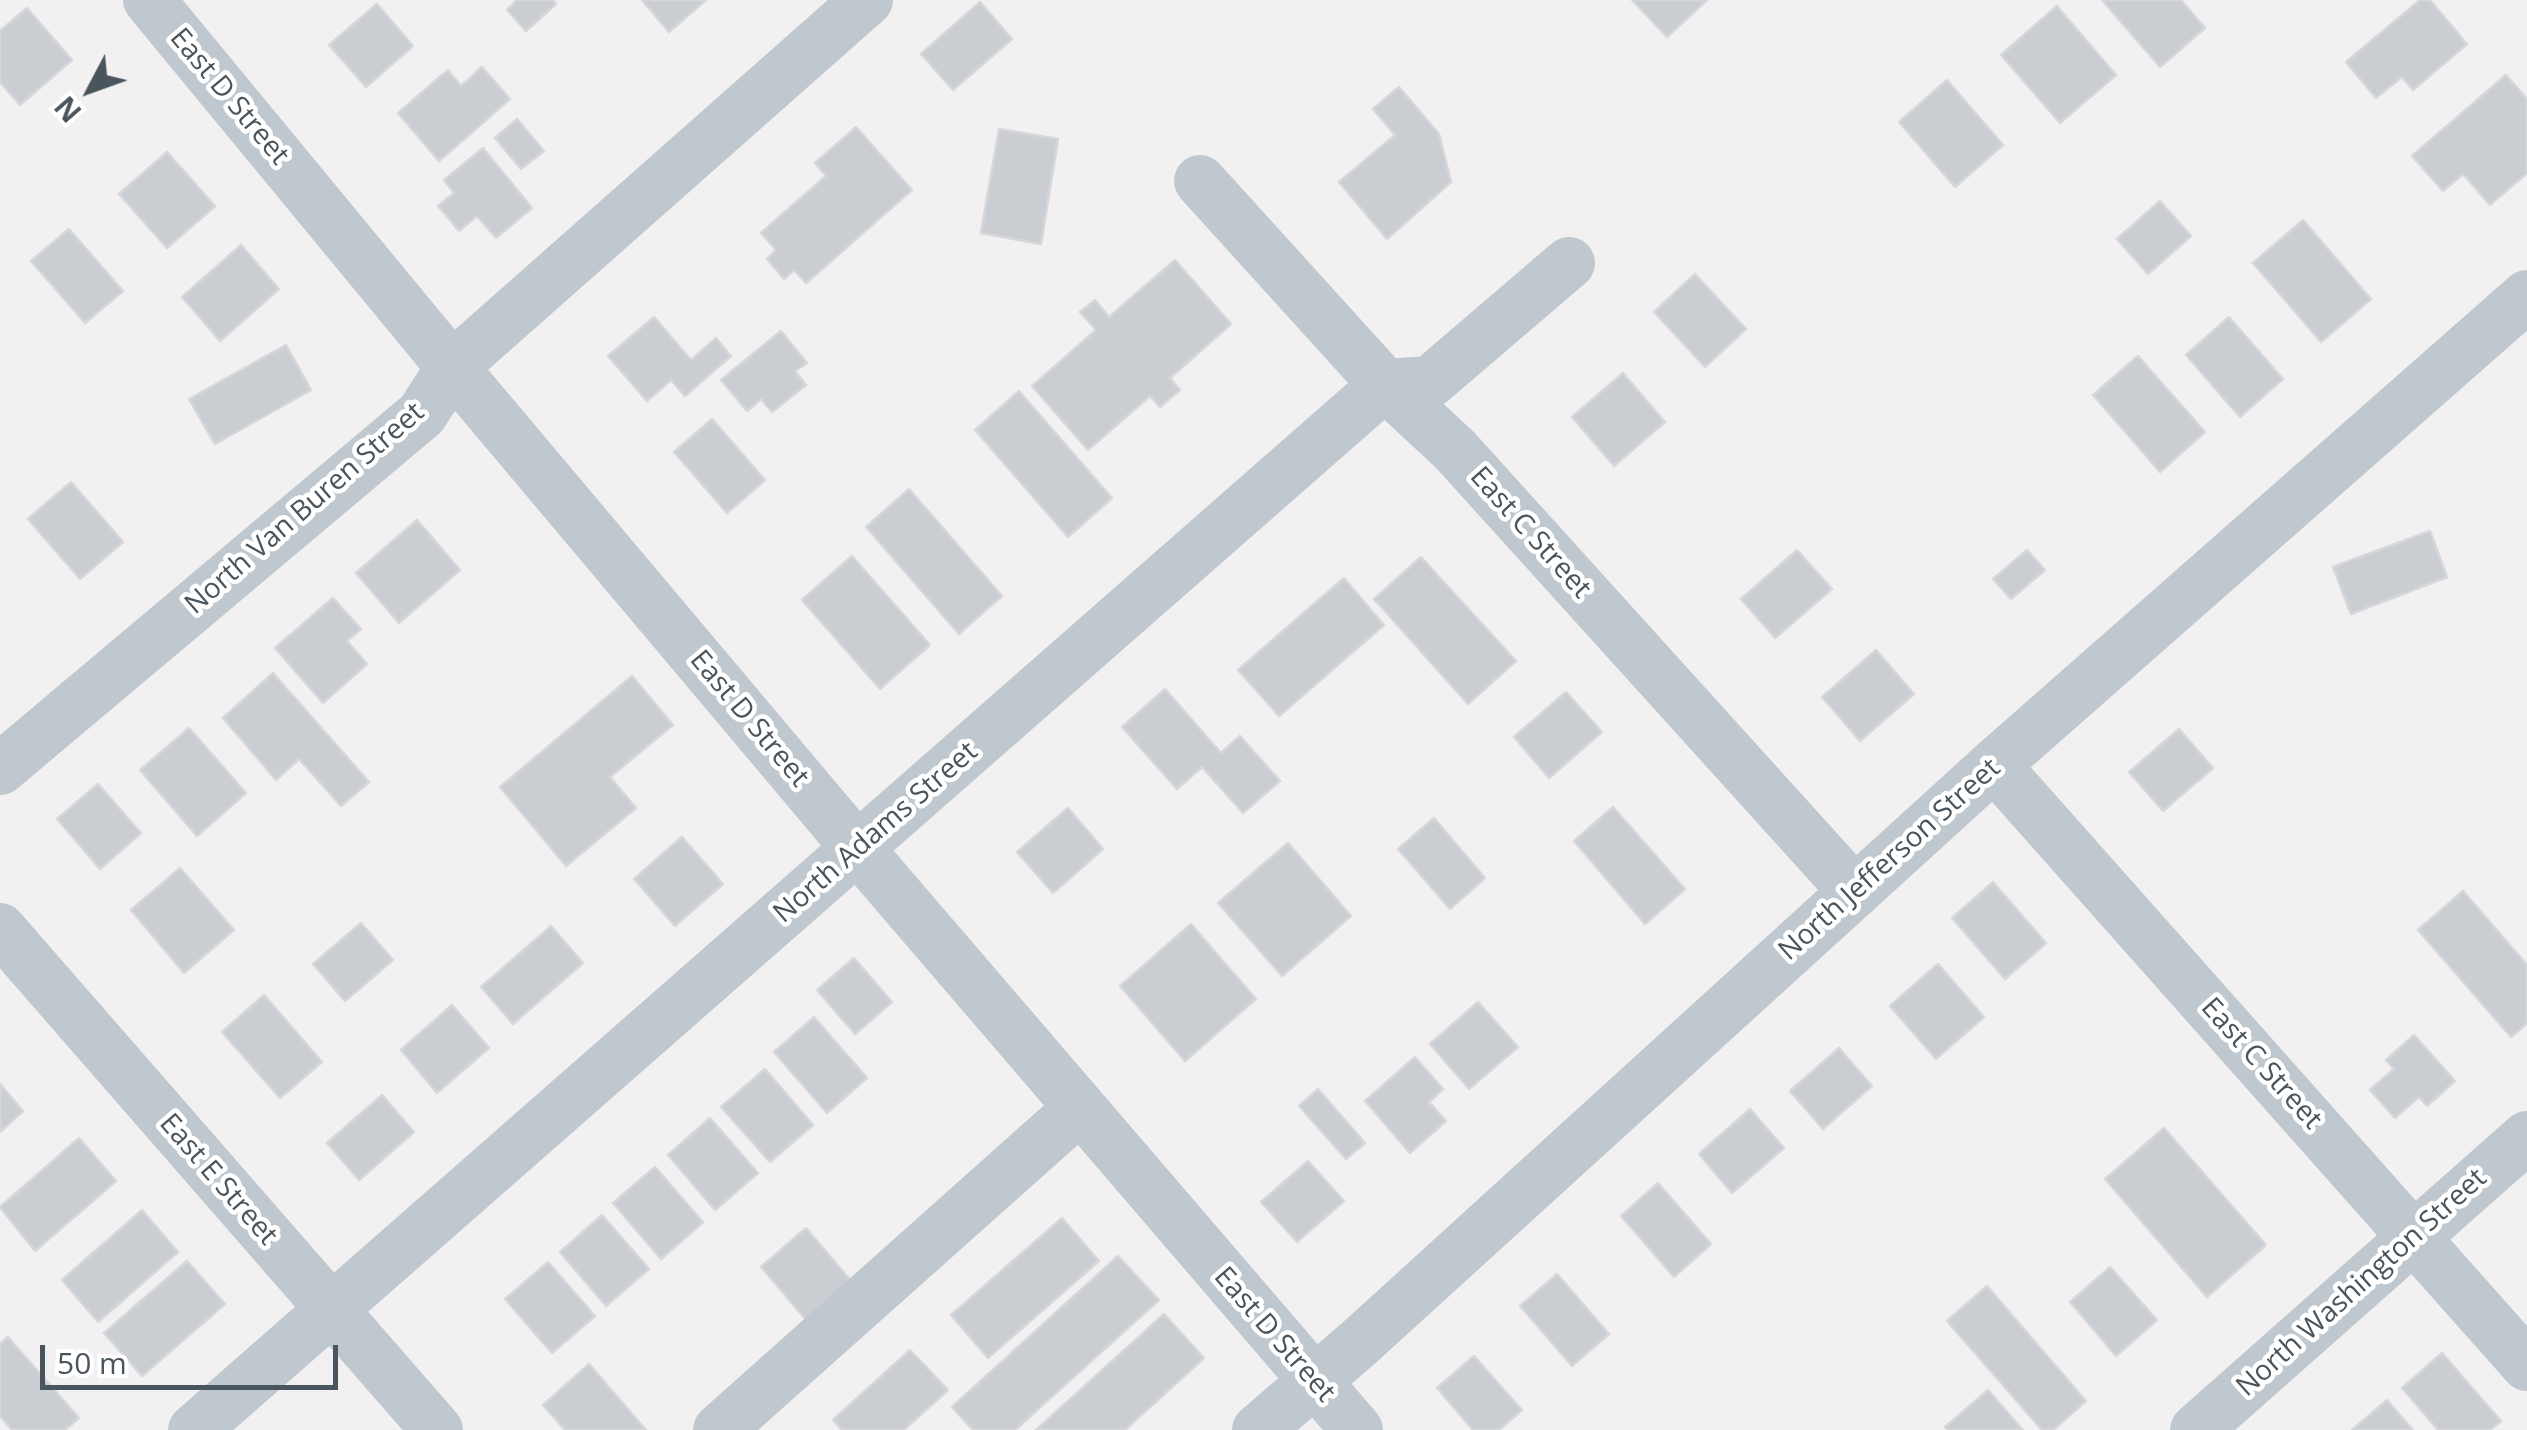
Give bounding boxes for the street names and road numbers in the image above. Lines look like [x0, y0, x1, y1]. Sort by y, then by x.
street label: East D Street [162, 22, 296, 172]
street label: North Van Buren Street [179, 396, 431, 622]
street label: East C Street [1462, 461, 1598, 605]
street label: East D Street [682, 644, 816, 794]
street label: North Adams Street [767, 735, 985, 931]
street label: North Jefferson Street [1773, 752, 2007, 968]
street label: East C Street [2193, 992, 2329, 1136]
street label: East E Street [152, 1108, 284, 1252]
street label: North Washington Street [2230, 1162, 2494, 1404]
street label: East D Street [1206, 1261, 1342, 1409]

